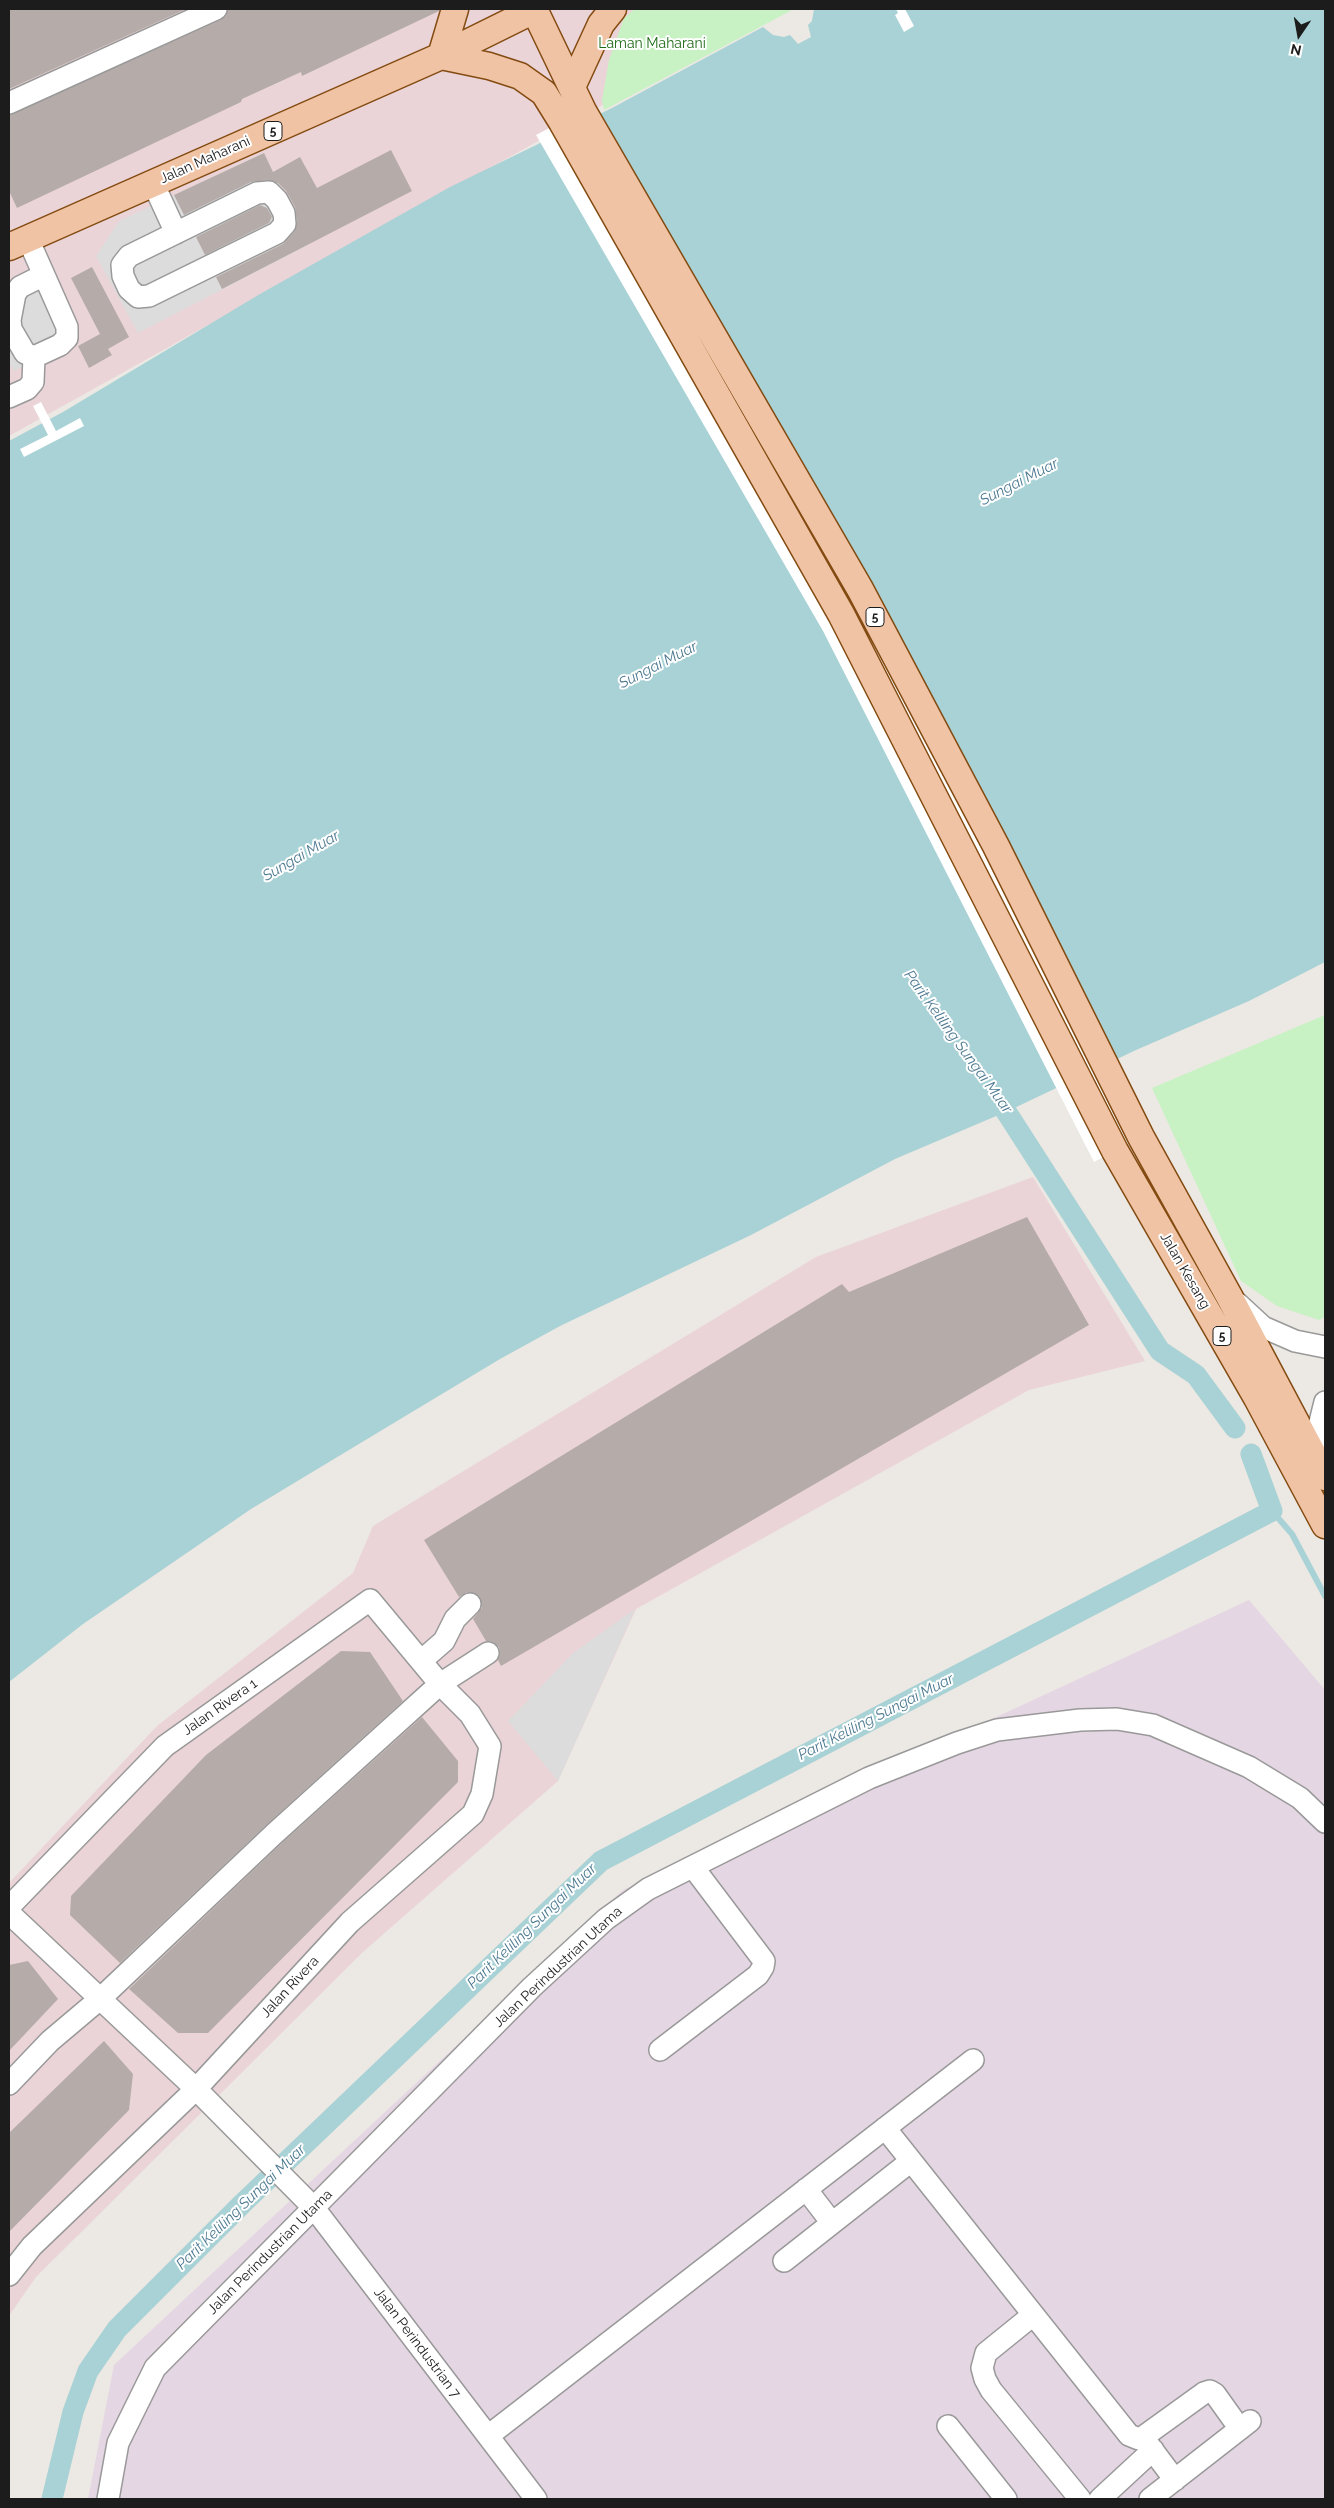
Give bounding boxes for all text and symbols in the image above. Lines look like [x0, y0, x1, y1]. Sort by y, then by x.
north arrow [1274, 10, 1324, 60]
park label: Laman Maharani [598, 36, 706, 52]
text: N [1289, 41, 1303, 59]
road number: 5 [264, 122, 282, 140]
street label: Jalan Maharani [157, 133, 253, 187]
water label: Sungai Muar [977, 455, 1061, 509]
road number: 5 [866, 608, 884, 626]
water label: Sungai Muar [616, 638, 700, 692]
water label: Sungai Muar [259, 827, 343, 885]
water label: Parit Keliling Sungai Muar [900, 967, 1016, 1117]
street label: Jalan Kesang [1156, 1230, 1214, 1312]
road number: 5 [1213, 1326, 1231, 1345]
water label: Parit Keliling Sungai Muar [795, 1670, 957, 1764]
street label: Jalan Rivera 1 [180, 1675, 260, 1739]
water label: Parit Keliling Sungai Muar [464, 1860, 600, 1992]
street label: Jalan Perindustrian Utama [490, 1903, 626, 2031]
street label: Jalan Rivera [257, 1953, 323, 2021]
water label: Parit Keliling Sungai Muar [173, 2141, 309, 2273]
street label: Jalan Perindustrian Utama [204, 2186, 336, 2318]
street label: Jalan Perindustrian 7 [370, 2285, 464, 2401]

